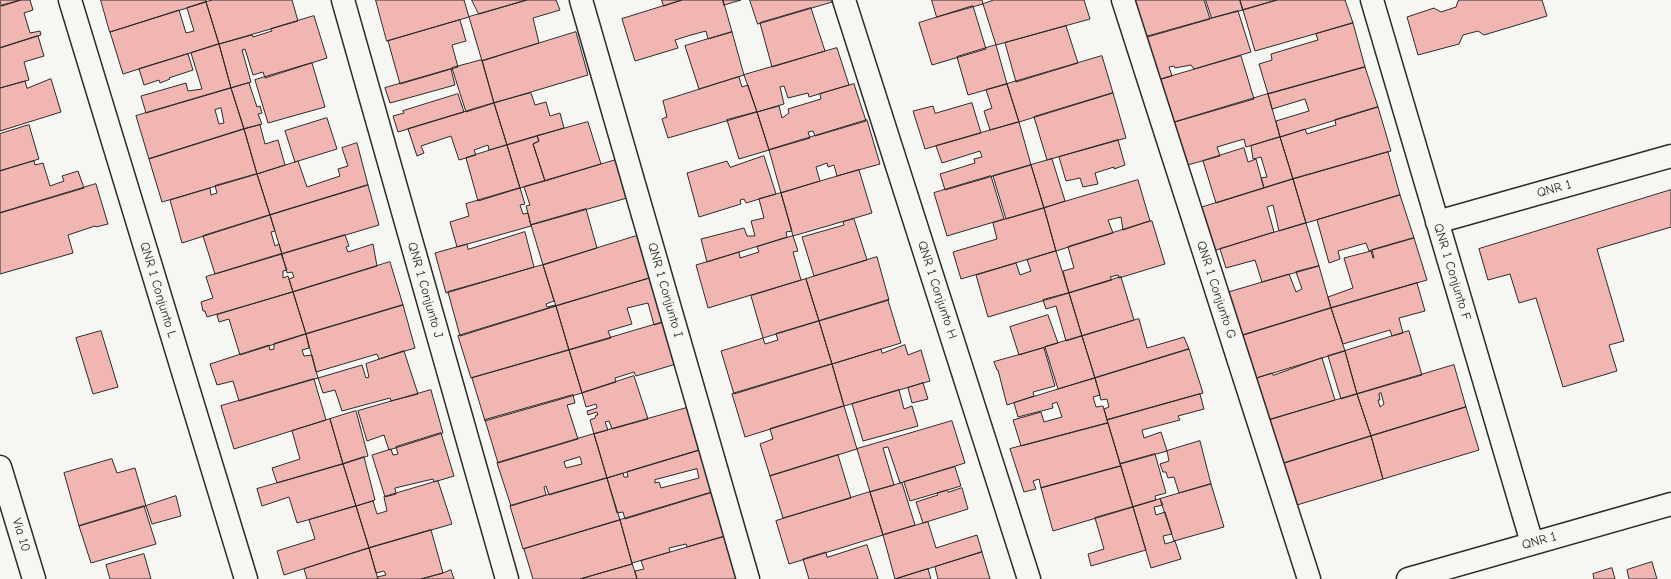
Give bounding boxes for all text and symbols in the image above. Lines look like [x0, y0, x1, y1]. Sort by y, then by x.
street label: QNR 1 [1535, 177, 1573, 201]
street label: QNR 1 Conjunto F [1430, 222, 1474, 322]
street label: QNR 1 Conjunto H [914, 239, 960, 341]
street label: QNR 1 Conjunto G [1193, 239, 1239, 341]
street label: QNR 1 Conjunto L [136, 240, 180, 340]
street label: QNR 1 Conjunto J [404, 240, 446, 340]
street label: QNR 1 Conjunto I [644, 241, 686, 339]
street label: Via 10 [9, 516, 33, 554]
street label: QNR 1 [1520, 529, 1558, 553]

